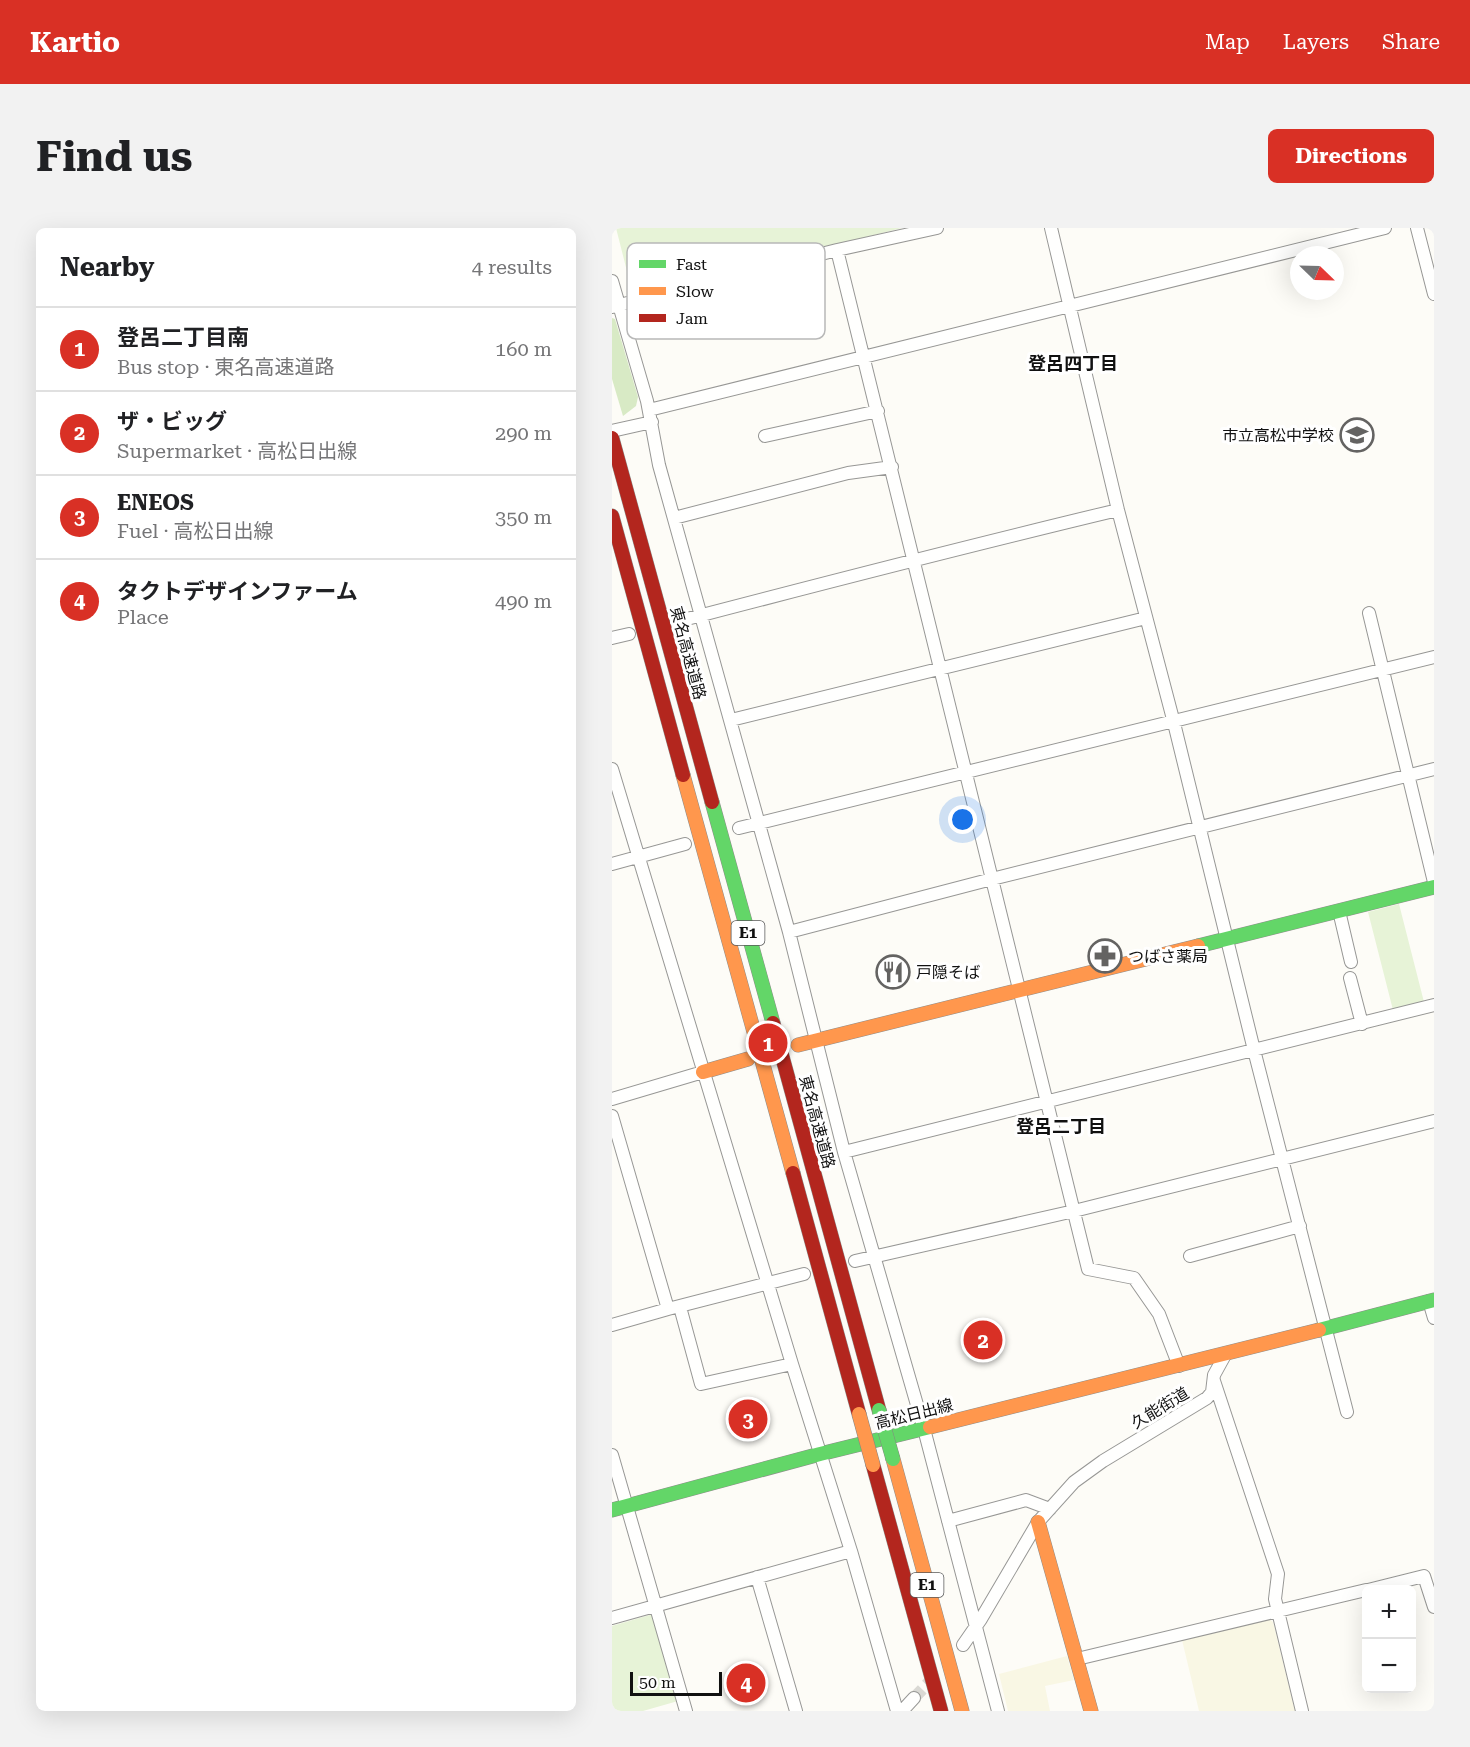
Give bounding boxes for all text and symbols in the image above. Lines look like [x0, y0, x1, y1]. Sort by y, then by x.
text: Kartio [30, 26, 120, 59]
text: Map [1205, 30, 1250, 54]
text: Layers [1283, 30, 1349, 54]
text: Share [1382, 30, 1440, 54]
button: Directions [1268, 129, 1434, 183]
text: Find us [36, 132, 193, 181]
legend [627, 243, 825, 339]
north arrow [1290, 246, 1344, 300]
text: Nearby [60, 252, 154, 282]
text: 4 results [472, 255, 552, 279]
text: Fast [676, 255, 707, 274]
text: Slow [676, 282, 714, 301]
text: Jam [676, 309, 708, 328]
text: 登呂二丁目南 [117, 325, 249, 350]
text: 1 [74, 337, 85, 361]
text: 160 m [495, 337, 552, 361]
district label: 登呂四丁目 [1028, 353, 1118, 374]
text: Bus stop · 東名高速道路 [117, 355, 335, 379]
text: ザ・ビッグ [117, 409, 227, 434]
school or university icon: 市立高松中学校 [1339, 417, 1375, 453]
text: 2 [74, 421, 85, 445]
text: 290 m [495, 421, 552, 445]
place label: 市立高松中学校 [1222, 426, 1334, 445]
text: Supermarket · 高松日出線 [117, 439, 357, 463]
text: ENEOS [117, 490, 194, 515]
text: 3 [74, 505, 85, 529]
text: 350 m [495, 505, 552, 529]
text: Fuel · 高松日出線 [117, 519, 274, 543]
text: タクトデザインファーム [117, 579, 358, 604]
text: 4 [74, 589, 85, 613]
text: 490 m [495, 589, 552, 613]
street label: 東名高速道路 [666, 604, 710, 702]
text: Place [117, 605, 169, 629]
your location [948, 805, 977, 834]
road number: E1 [732, 921, 764, 945]
pharmacy icon: つばさ薬局 [1087, 938, 1123, 974]
place label: つばさ薬局 [1128, 947, 1208, 966]
restaurant icon: 戸隠そば [875, 954, 911, 990]
place label: 戸隠そば [916, 963, 980, 982]
pin: 1 [748, 1020, 788, 1066]
street label: 東名高速道路 [795, 1073, 839, 1171]
district label: 登呂二丁目 [1016, 1116, 1106, 1137]
pin: 2 [964, 1318, 1003, 1362]
street label: 久能街道 [1128, 1383, 1192, 1433]
street label: 高松日出線 [873, 1395, 955, 1433]
pin: 3 [728, 1396, 768, 1442]
road number: E1 [910, 1573, 944, 1597]
map controls [1362, 1585, 1416, 1693]
button: + [1362, 1585, 1416, 1639]
button: − [1362, 1639, 1416, 1693]
pin: 4 [726, 1660, 766, 1706]
scale bar [630, 1669, 722, 1696]
text: 50 m [639, 1673, 676, 1692]

